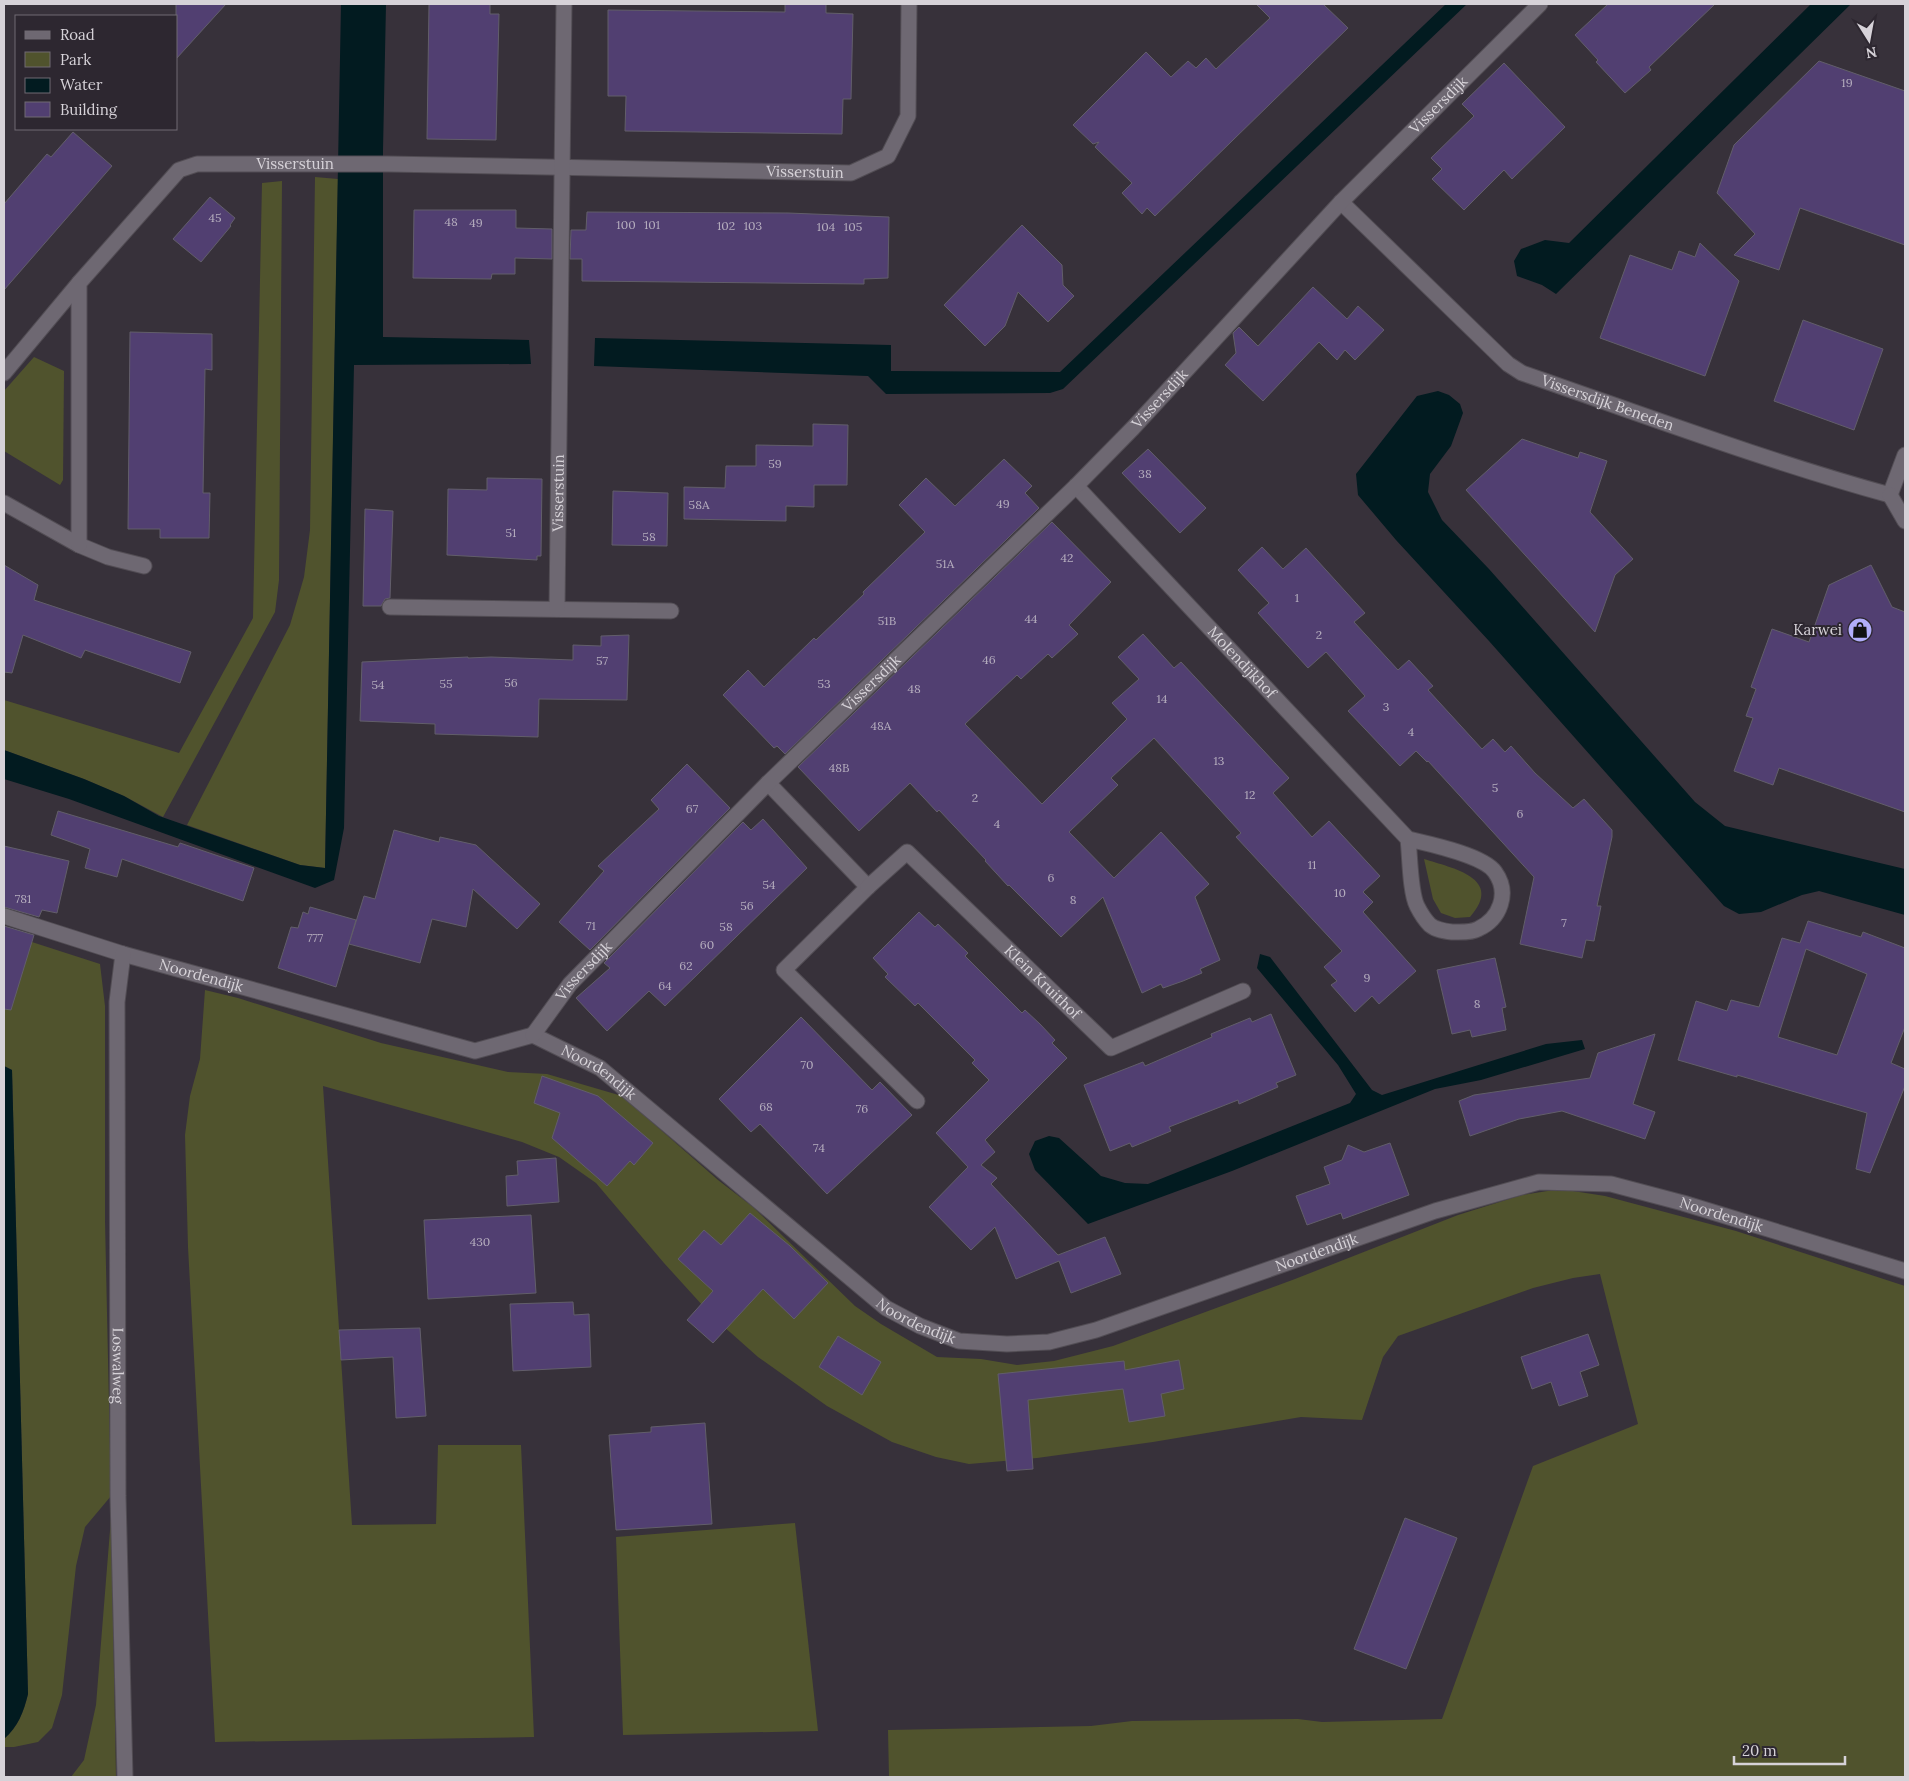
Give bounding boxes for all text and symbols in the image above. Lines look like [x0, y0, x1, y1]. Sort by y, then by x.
legend [15, 15, 178, 130]
north arrow [1844, 15, 1894, 65]
text: Road [60, 25, 95, 44]
text: N [1864, 43, 1879, 63]
text: Park [60, 50, 91, 69]
street label: Vissersdijk [1404, 72, 1471, 138]
text: Water [60, 75, 103, 94]
house number: 19 [1841, 75, 1853, 90]
text: Building [60, 100, 118, 119]
street label: Visserstuin [255, 154, 334, 173]
street label: Visserstuin [765, 161, 844, 182]
house number: 45 [208, 210, 222, 225]
house number: 48 [444, 214, 458, 229]
house number: 49 [469, 215, 483, 230]
house number: 100 [616, 217, 636, 232]
house number: 101 [644, 217, 660, 232]
house number: 102 [717, 218, 735, 233]
house number: 103 [744, 218, 763, 233]
house number: 104 [817, 219, 836, 234]
house number: 105 [844, 219, 862, 234]
street label: Vissersdijk [1127, 365, 1192, 433]
street label: Vissersdijk Beneden [1538, 370, 1677, 434]
street label: Visserstuin [548, 454, 568, 533]
house number: 59 [768, 456, 782, 471]
house number: 38 [1138, 466, 1152, 481]
house number: 49 [996, 496, 1010, 511]
house number: 58A [689, 497, 710, 512]
house number: 51 [506, 525, 516, 540]
house number: 58 [642, 529, 656, 544]
house number: 42 [1061, 550, 1073, 565]
house number: 51A [936, 556, 955, 571]
house number: 1 [1295, 590, 1299, 605]
house number: 44 [1024, 611, 1038, 626]
house number: 51B [878, 613, 896, 628]
shop icon: Karwei [1847, 617, 1873, 643]
place label: Karwei [1793, 620, 1842, 639]
street label: Molendijkhof [1204, 622, 1281, 703]
house number: 2 [1316, 627, 1322, 642]
street label: Vissersdijk [837, 650, 905, 716]
house number: 46 [982, 652, 996, 667]
house number: 57 [596, 653, 609, 668]
house number: 56 [504, 675, 518, 690]
house number: 55 [439, 676, 453, 691]
house number: 53 [817, 676, 831, 691]
house number: 54 [371, 677, 385, 692]
house number: 48 [907, 681, 921, 696]
house number: 14 [1157, 691, 1168, 706]
house number: 3 [1383, 699, 1390, 714]
house number: 48A [871, 718, 892, 733]
house number: 4 [1408, 724, 1415, 739]
house number: 13 [1213, 753, 1225, 768]
house number: 48B [829, 760, 849, 775]
house number: 5 [1492, 780, 1498, 795]
house number: 12 [1245, 787, 1255, 802]
house number: 2 [972, 790, 978, 805]
house number: 67 [686, 801, 699, 816]
house number: 6 [1517, 806, 1524, 821]
house number: 4 [994, 816, 1001, 831]
house number: 11 [1308, 857, 1316, 872]
house number: 6 [1048, 870, 1055, 885]
house number: 54 [762, 877, 776, 892]
house number: 10 [1334, 885, 1346, 900]
house number: 781 [15, 891, 31, 906]
house number: 8 [1070, 892, 1077, 907]
house number: 56 [740, 898, 754, 913]
house number: 7 [1561, 915, 1567, 930]
house number: 71 [586, 918, 596, 933]
house number: 58 [719, 919, 733, 934]
house number: 777 [307, 930, 324, 945]
street label: Vissersdijk [551, 937, 616, 1005]
house number: 60 [700, 937, 714, 952]
street label: Klein Kruithof [1001, 941, 1085, 1023]
street label: Noordendijk [157, 954, 246, 996]
house number: 62 [679, 958, 693, 973]
house number: 9 [1364, 970, 1371, 985]
house number: 64 [658, 978, 672, 993]
house number: 8 [1474, 996, 1481, 1011]
street label: Noordendijk [558, 1040, 640, 1103]
house number: 70 [801, 1057, 813, 1072]
house number: 68 [759, 1099, 773, 1114]
house number: 76 [856, 1101, 868, 1116]
house number: 74 [813, 1140, 825, 1155]
street label: Noordendijk [1677, 1192, 1766, 1236]
street label: Noordendijk [1272, 1229, 1361, 1275]
house number: 430 [470, 1234, 490, 1249]
street label: Noordendijk [872, 1294, 959, 1348]
street label: Loswalweg [109, 1327, 128, 1405]
scale bar [1734, 1734, 1845, 1766]
text: 20 m [1742, 1741, 1777, 1760]

